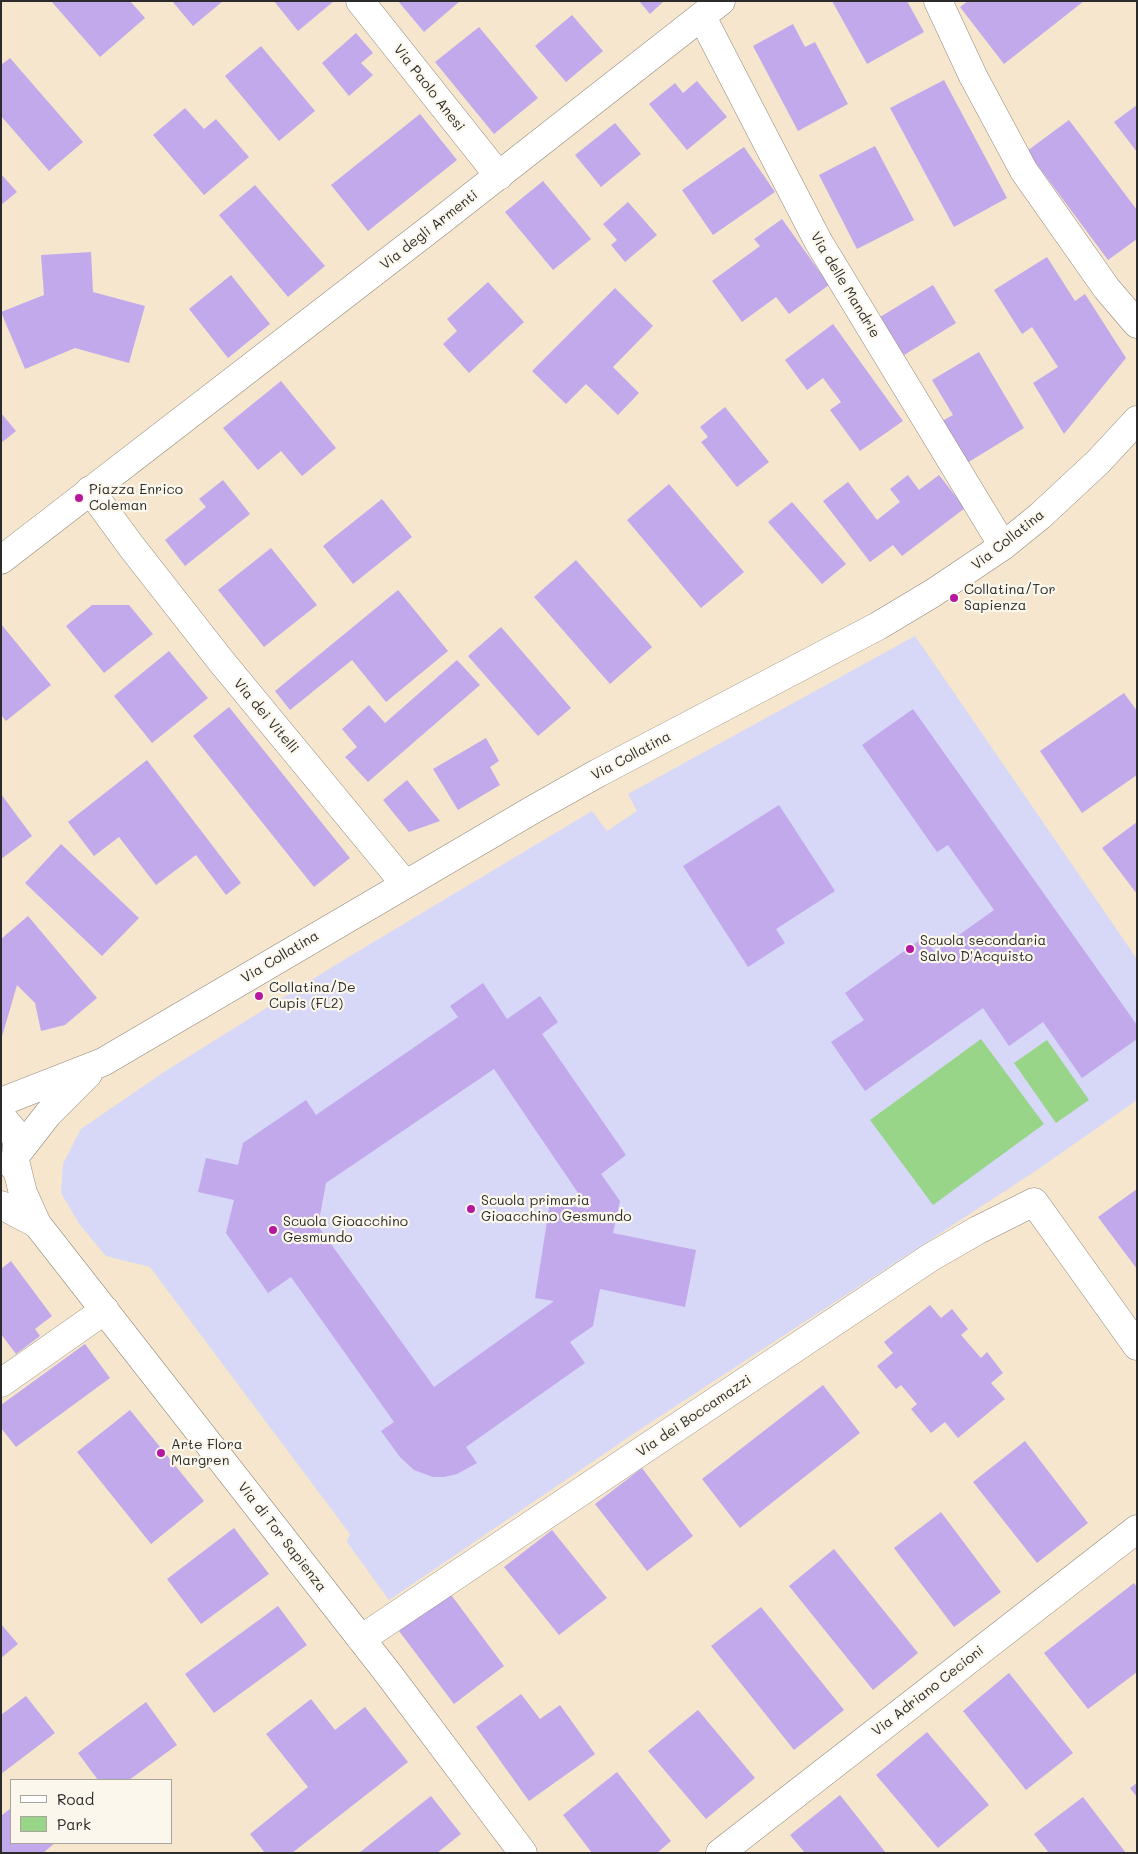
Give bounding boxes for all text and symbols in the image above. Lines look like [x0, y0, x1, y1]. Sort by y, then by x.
street label: Via Paolo Anesi [390, 41, 468, 135]
street label: Via degli Armenti [377, 187, 481, 273]
street label: Via delle Mandrie [807, 229, 883, 341]
place label: Piazza Enrico Coleman [89, 482, 183, 514]
marker: Piazza Enrico Coleman [73, 492, 85, 504]
street label: Via Collatina [968, 506, 1048, 574]
place label: Collatina/Tor Sapienza [964, 582, 1055, 614]
marker: Collatina/Tor Sapienza [948, 592, 960, 604]
street label: Via dei Vitelli [230, 675, 302, 757]
street label: Via Collatina [588, 728, 674, 784]
street label: Via Collatina [238, 927, 322, 987]
place label: Scuola secondaria Salvo D'Acquisto [920, 933, 1046, 966]
marker: Scuola secondaria Salvo D'Acquisto [904, 943, 916, 955]
place label: Collatina/De Cupis (FL2) [269, 980, 356, 1012]
marker: Collatina/De Cupis (FL2) [253, 990, 265, 1002]
place label: Scuola primaria Gioacchino Gesmundo [481, 1193, 631, 1226]
marker: Scuola primaria Gioacchino Gesmundo [465, 1203, 477, 1215]
place label: Scuola Gioacchino Gesmundo [283, 1214, 408, 1246]
marker: Scuola Gioacchino Gesmundo [267, 1224, 279, 1236]
street label: Via dei Boccamazzi [633, 1371, 755, 1461]
place label: Arte Flora Margren [171, 1437, 242, 1470]
marker: Arte Flora Margren [155, 1447, 167, 1459]
street label: Via di Tor Sapienza [234, 1479, 330, 1595]
street label: Via Adriano Cecioni [869, 1642, 987, 1740]
legend [10, 1779, 172, 1844]
text: Road [57, 1789, 94, 1809]
text: Park [57, 1814, 91, 1834]

